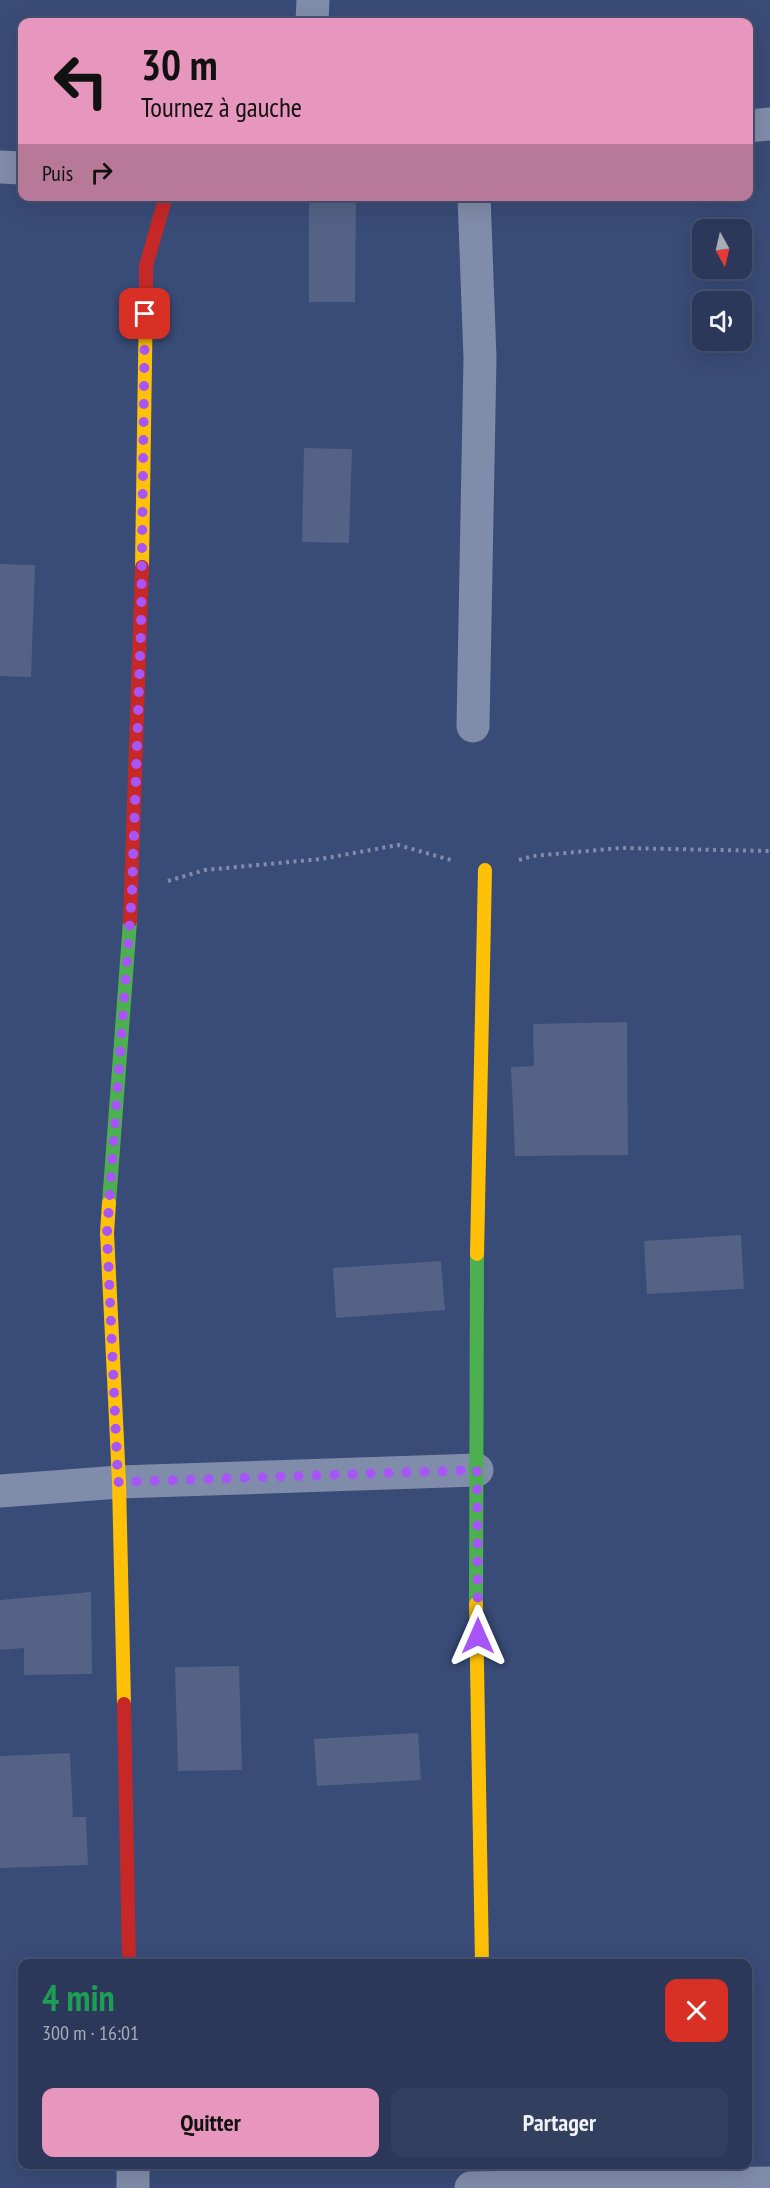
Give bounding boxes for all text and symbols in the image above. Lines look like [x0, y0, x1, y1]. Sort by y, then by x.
text: 30 m [141, 37, 218, 92]
icon: left [42, 42, 120, 120]
text: Tournez à gauche [141, 90, 302, 124]
icon: right [85, 156, 118, 189]
text: Puis [42, 159, 73, 187]
north arrow [692, 219, 752, 279]
map controls [692, 219, 752, 351]
pin [119, 288, 170, 339]
button: sound [692, 291, 752, 351]
icon: arrive [128, 297, 161, 330]
position arrow [446, 1604, 510, 1668]
text: 4 min [42, 1974, 115, 2021]
button: close [665, 1979, 728, 2042]
text: 300 m · 16:01 [42, 2020, 139, 2046]
button: Quitter [42, 2088, 379, 2157]
button: Partager [391, 2088, 728, 2157]

